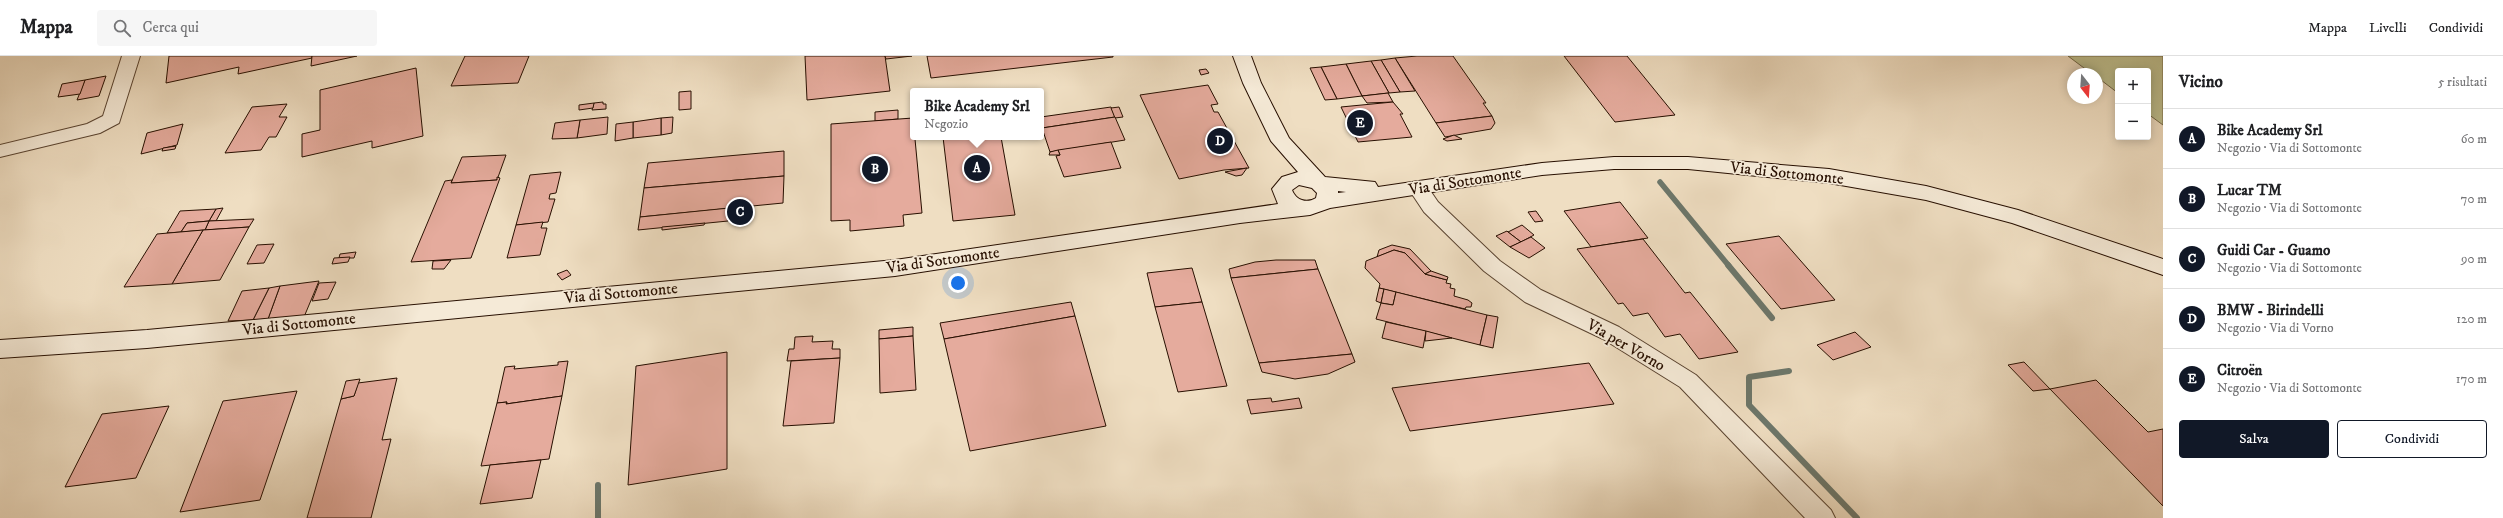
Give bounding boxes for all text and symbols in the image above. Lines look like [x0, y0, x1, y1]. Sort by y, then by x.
search box [97, 10, 377, 46]
text: Mappa [20, 16, 73, 39]
icon: search [111, 17, 133, 39]
text: Cerca qui [143, 18, 199, 37]
text: Mappa [2308, 19, 2347, 37]
text: Livelli [2369, 19, 2407, 37]
text: Condividi [2429, 19, 2483, 37]
north arrow [2067, 68, 2103, 104]
map controls [2115, 68, 2151, 140]
button: + [2115, 68, 2151, 104]
text: Vicino [2179, 71, 2223, 93]
text: 5 risultati [2438, 74, 2487, 90]
popup [910, 88, 1044, 140]
text: Bike Academy Srl [924, 97, 1030, 116]
button: − [2115, 104, 2151, 140]
pin: E [1347, 108, 1373, 138]
text: Negozio [924, 116, 968, 132]
text: Bike Academy Srl [2217, 121, 2322, 140]
pin: D [1207, 126, 1233, 156]
text: A [2188, 131, 2196, 147]
text: 60 m [2461, 131, 2487, 147]
text: Negozio · Via di Sottomonte [2217, 140, 2362, 156]
pin: A [964, 153, 990, 183]
pin: B [862, 154, 888, 184]
street label: Via di Sottomonte [1728, 157, 1845, 189]
street label: Via di Sottomonte [1406, 162, 1523, 200]
text: Lucar TM [2217, 181, 2282, 200]
text: B [2188, 191, 2196, 207]
text: 70 m [2461, 191, 2487, 207]
pin: C [727, 197, 753, 227]
text: Negozio · Via di Sottomonte [2217, 200, 2362, 216]
text: Guidi Car - Guamo [2217, 241, 2330, 260]
street label: Via di Sottomonte [884, 242, 1001, 278]
text: C [2188, 251, 2196, 267]
text: 90 m [2461, 251, 2487, 267]
text: Negozio · Via di Sottomonte [2217, 260, 2362, 276]
your location [948, 273, 968, 293]
street label: Via di Sottomonte [562, 278, 679, 308]
text: BMW - Birindelli [2217, 301, 2324, 320]
street label: Via di Sottomonte [240, 308, 357, 340]
text: D [2187, 311, 2197, 327]
text: 120 m [2456, 311, 2487, 327]
street label: Via per Vorno [1582, 314, 1669, 376]
text: Negozio · Via di Vorno [2217, 320, 2334, 336]
text: Citroën [2217, 361, 2262, 380]
text: E [2187, 371, 2197, 387]
text: 170 m [2456, 371, 2487, 387]
text: Negozio · Via di Sottomonte [2217, 380, 2362, 396]
button: Salva [2179, 420, 2329, 458]
button: Condividi [2337, 420, 2487, 458]

